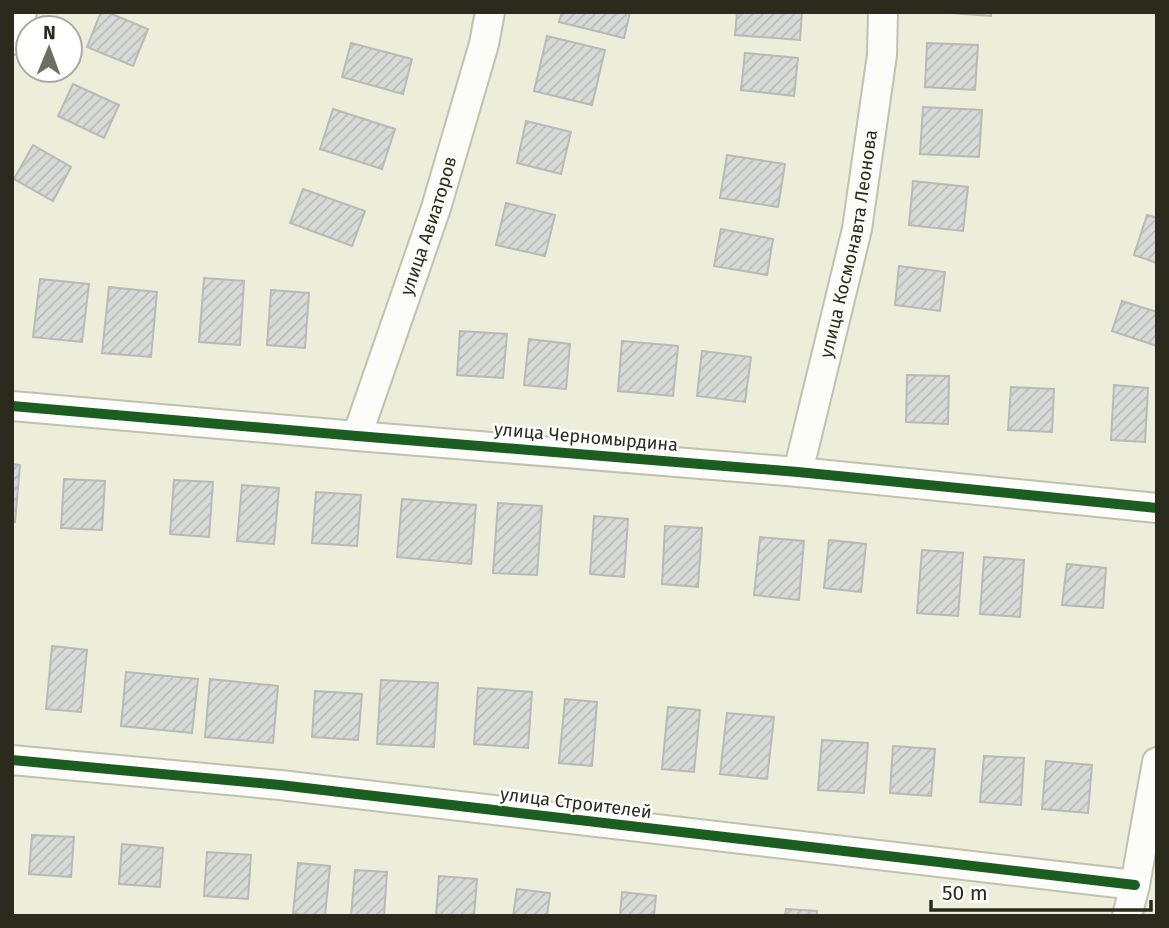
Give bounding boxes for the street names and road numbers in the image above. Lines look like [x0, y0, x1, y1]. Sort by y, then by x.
street label: улица Космонавта Леонова [815, 128, 882, 360]
street label: улица Авиаторов [396, 154, 462, 298]
street label: улица Черномырдина [493, 418, 679, 456]
street label: улица Строителей [499, 783, 653, 823]

